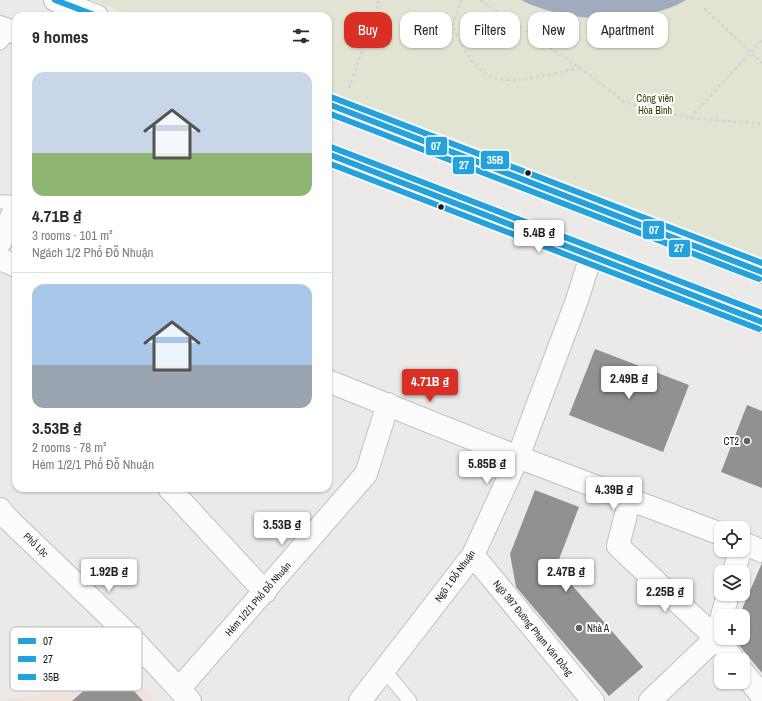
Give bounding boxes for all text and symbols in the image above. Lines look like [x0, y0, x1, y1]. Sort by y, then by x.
chip: Buy [344, 12, 392, 48]
chip: Rent [400, 12, 452, 48]
chip: Filters [460, 12, 520, 48]
chip: New [528, 12, 579, 48]
chip: Apartment [587, 12, 668, 48]
text: 9 homes [32, 25, 89, 48]
icon: filters [290, 25, 312, 47]
park label: Công viên Hòa Bình [636, 92, 674, 117]
icon: home [136, 98, 208, 170]
line badge: 07 [425, 136, 448, 156]
text: 07 [431, 139, 441, 153]
line badge: 35B [480, 150, 510, 170]
text: 35B [487, 153, 504, 167]
line badge: 27 [452, 156, 475, 175]
text: 27 [459, 158, 469, 172]
unlabelled marker [523, 168, 533, 178]
unlabelled marker [436, 202, 446, 212]
text: 4.71B ₫ [32, 204, 82, 227]
pin: 5.4B ₫ [506, 220, 572, 254]
line badge: 07 [642, 220, 665, 240]
text: 07 [649, 223, 659, 237]
text: 5.4B ₫ [523, 224, 555, 241]
text: 3 rooms · 101 m² [32, 227, 113, 244]
line badge: 27 [668, 239, 691, 258]
text: 27 [674, 241, 684, 255]
text: Ngách 1/2 Phố Đỗ Nhuận [32, 244, 154, 261]
icon: home [136, 310, 208, 382]
pin: 2.49B ₫ [592, 366, 666, 400]
pin: 4.71B ₫ [393, 369, 467, 403]
text: 2.49B ₫ [610, 370, 648, 387]
text: 4.71B ₫ [411, 373, 449, 390]
text: 3.53B ₫ [32, 416, 82, 439]
place label: CT2 [724, 435, 739, 448]
marker: CT2 [742, 436, 752, 446]
text: 2 rooms · 78 m² [32, 439, 107, 456]
pin: 5.85B ₫ [450, 451, 524, 485]
text: 5.85B ₫ [468, 455, 506, 472]
text: Hẻm 1/2/1 Phố Đỗ Nhuận [32, 456, 154, 473]
pin: 4.39B ₫ [577, 477, 651, 511]
text: 4.39B ₫ [595, 481, 633, 498]
pin: 3.53B ₫ [245, 512, 319, 546]
text: 3.53B ₫ [263, 516, 301, 533]
map controls [714, 521, 750, 689]
button: locate [714, 521, 750, 557]
street label: Phố Lộc [21, 530, 51, 560]
street label: Ngõ 1 Đỗ Nhuận [432, 547, 478, 605]
pin: 1.92B ₫ [72, 559, 146, 593]
street label: Hẻm 1/2/1 Phố Đỗ Nhuận [222, 559, 294, 639]
pin: 2.47B ₫ [529, 559, 603, 593]
text: 1.92B ₫ [90, 563, 128, 580]
text: 2.47B ₫ [547, 563, 585, 580]
button: layers [714, 565, 750, 601]
street label: Ngõ 397 Đường Phạm Văn Đồng [490, 578, 576, 679]
pin: 2.25B ₫ [628, 579, 702, 613]
text: 2.25B ₫ [646, 583, 684, 600]
button: + [714, 609, 750, 645]
place label: Nhà A [587, 622, 610, 635]
marker: Nhà A [574, 623, 584, 633]
legend [10, 627, 142, 691]
text: 07 [43, 634, 53, 648]
text: 27 [43, 652, 53, 666]
button: − [714, 653, 750, 689]
text: 35B [43, 670, 59, 684]

